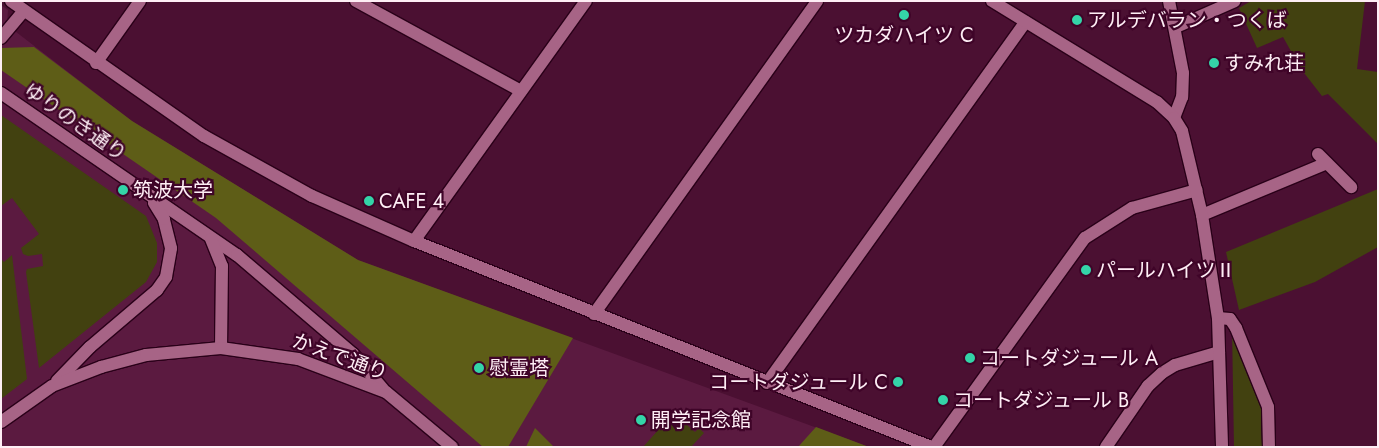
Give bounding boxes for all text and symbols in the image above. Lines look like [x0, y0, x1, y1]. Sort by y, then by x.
place label: アルデバラン・つくば [1087, 8, 1287, 32]
marker: ツカダハイツ C [898, 9, 910, 21]
marker: アルデバラン・つくば [1071, 14, 1083, 26]
place label: ツカダハイツ C [834, 23, 974, 47]
place label: すみれ荘 [1224, 51, 1304, 75]
marker: すみれ荘 [1208, 57, 1220, 69]
street label: ゆりのき通り [19, 78, 131, 166]
place label: 筑波大学 [133, 178, 213, 202]
marker: 筑波大学 [117, 184, 129, 196]
place label: CAFE 4 [379, 189, 444, 213]
marker: CAFE 4 [363, 195, 375, 207]
place label: パールハイツⅡ [1096, 258, 1236, 282]
marker: パールハイツⅡ [1080, 264, 1092, 276]
street label: かえで通り [289, 329, 391, 385]
place label: コートダジュール A [980, 346, 1159, 370]
marker: コートダジュール A [964, 352, 976, 364]
place label: 慰霊塔 [489, 356, 549, 380]
marker: 慰霊塔 [473, 362, 485, 374]
place label: コートダジュール C [708, 370, 888, 394]
marker: コートダジュール C [892, 376, 904, 388]
place label: コートダジュール B [953, 388, 1130, 412]
marker: コートダジュール B [937, 394, 949, 406]
place label: 開学記念館 [651, 408, 751, 432]
marker: 開学記念館 [635, 414, 647, 426]

